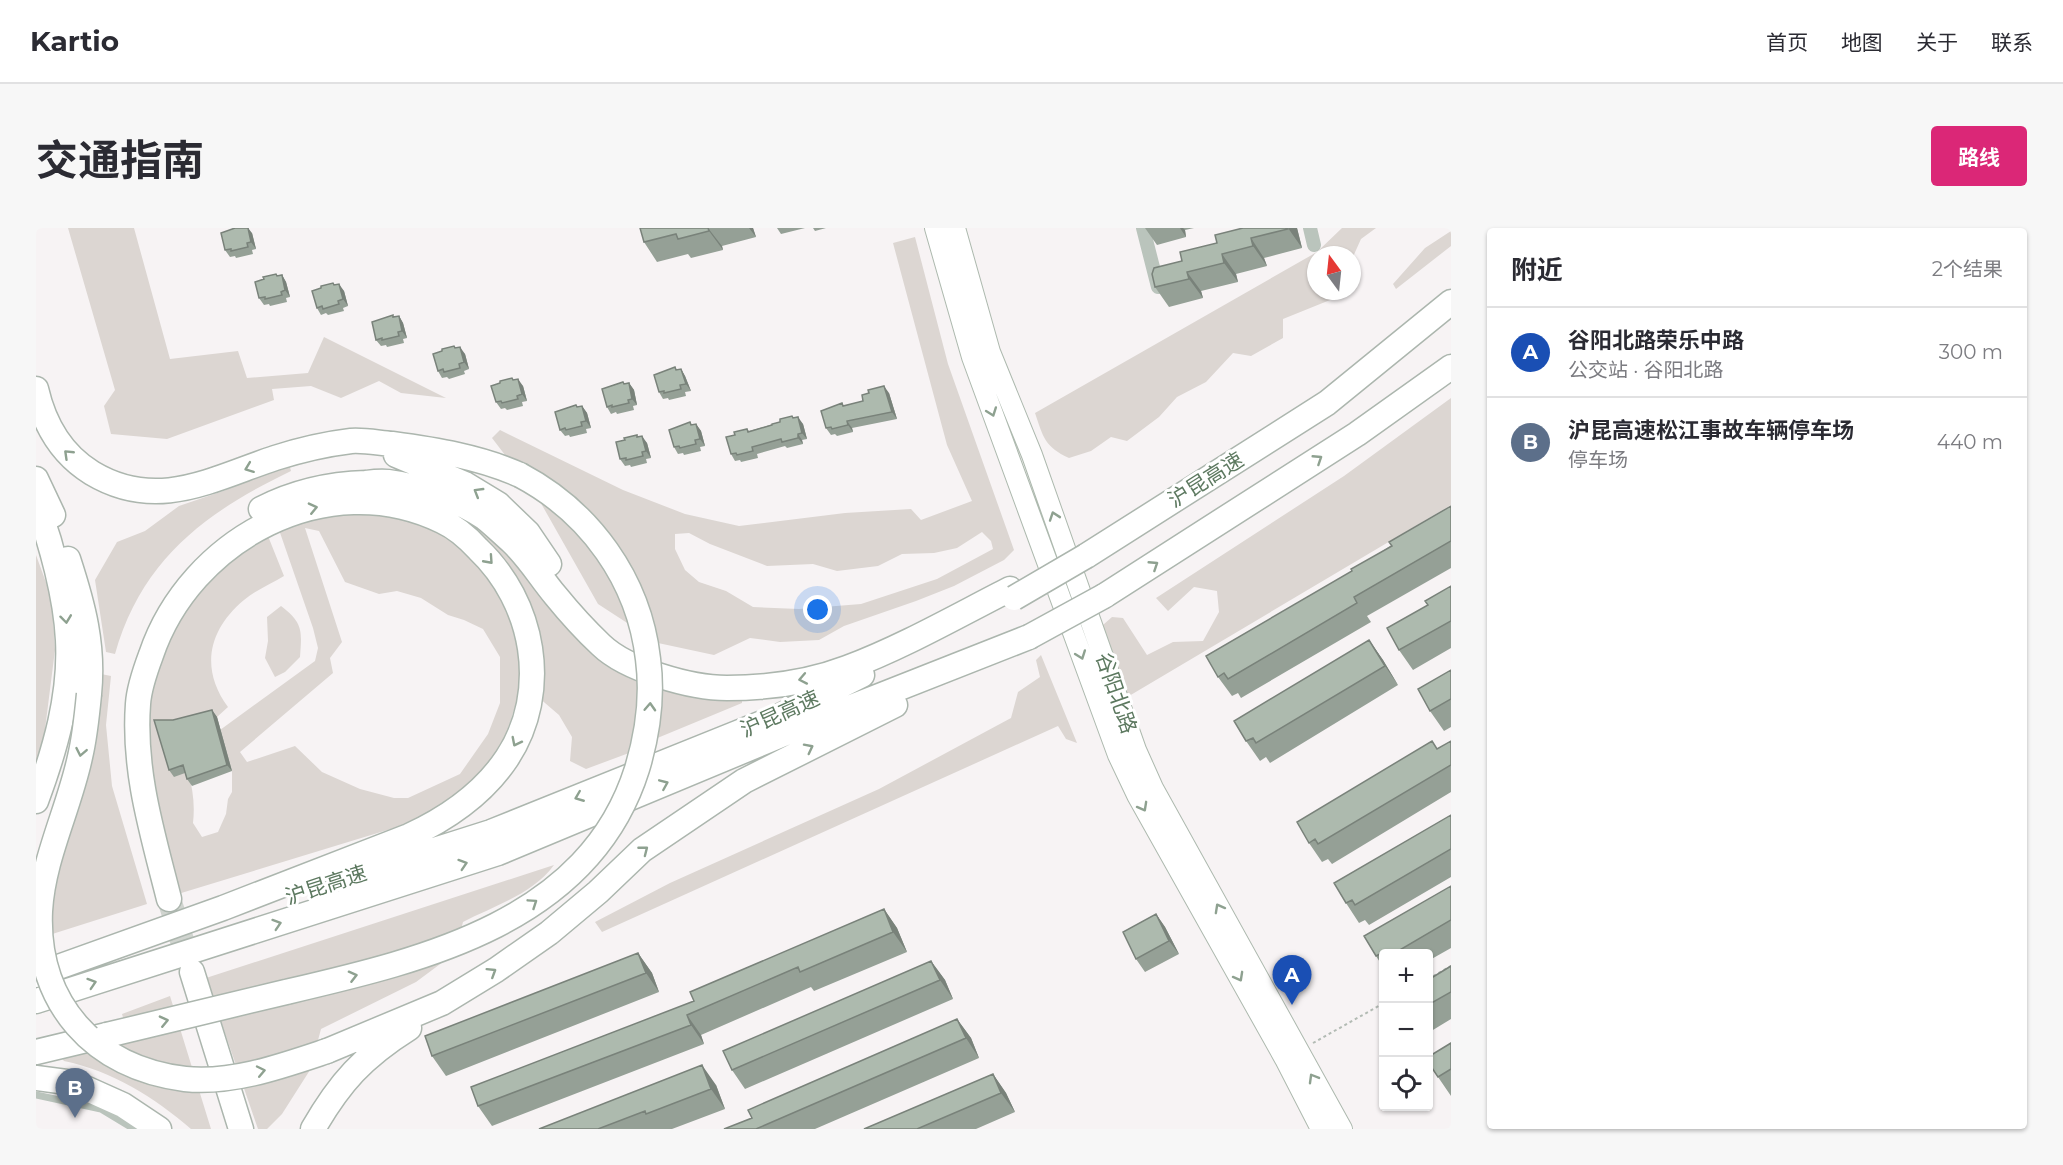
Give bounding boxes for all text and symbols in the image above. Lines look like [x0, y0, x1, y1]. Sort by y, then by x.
text: Kartio [30, 24, 119, 58]
text: 首页 [1766, 30, 1808, 55]
text: 地图 [1841, 30, 1883, 55]
text: 关于 [1916, 30, 1958, 55]
text: 联系 [1991, 30, 2033, 55]
button: 路线 [1931, 126, 2027, 186]
text: 交通指南 [36, 134, 204, 186]
north arrow [1307, 246, 1361, 300]
text: 附近 [1511, 254, 1563, 286]
text: 2个结果 [1932, 257, 2003, 281]
text: 谷阳北路荣乐中路 [1568, 327, 1744, 354]
text: A [1523, 340, 1538, 364]
text: 300 m [1939, 340, 2003, 364]
text: 公交站 · 谷阳北路 [1568, 358, 1724, 382]
one-way arrow [985, 406, 998, 417]
text: 沪昆高速松江事故车辆停车场 [1568, 417, 1854, 444]
text: B [1523, 430, 1538, 454]
text: 440 m [1937, 430, 2003, 454]
street label: 沪昆高速 [1163, 447, 1248, 512]
text: 停车场 [1568, 448, 1628, 472]
one-way arrow [65, 450, 75, 461]
one-way arrow [1312, 455, 1322, 467]
one-way arrow [244, 460, 255, 473]
one-way arrow [474, 487, 484, 499]
one-way arrow [307, 502, 317, 515]
one-way arrow [1048, 511, 1061, 522]
one-way arrow [482, 553, 493, 564]
one-way arrow [1147, 561, 1158, 572]
your location [803, 595, 832, 624]
one-way arrow [59, 614, 71, 624]
one-way arrow [1074, 648, 1086, 659]
street label: 谷阳北路 [1091, 649, 1142, 737]
one-way arrow [799, 672, 809, 685]
street label: 沪昆高速 [736, 685, 823, 742]
one-way arrow [643, 703, 656, 712]
one-way arrow [511, 735, 523, 746]
one-way arrow [803, 744, 813, 755]
one-way arrow [75, 746, 88, 756]
one-way arrow [657, 779, 668, 791]
one-way arrow [575, 790, 586, 802]
one-way arrow [1136, 801, 1148, 811]
one-way arrow [637, 847, 648, 858]
one-way arrow [457, 859, 468, 871]
street label: 沪昆高速 [282, 860, 370, 909]
one-way arrow [527, 899, 537, 911]
one-way arrow [1215, 903, 1226, 914]
one-way arrow [271, 918, 282, 931]
map controls [1379, 949, 1433, 1111]
button: + [1379, 949, 1433, 1003]
pin: A [1272, 956, 1312, 1005]
one-way arrow [486, 968, 496, 980]
one-way arrow [347, 971, 358, 983]
one-way arrow [1232, 971, 1243, 981]
one-way arrow [86, 978, 97, 990]
button: − [1379, 1003, 1433, 1057]
one-way arrow [158, 1016, 168, 1029]
button: locate [1379, 1057, 1433, 1111]
one-way arrow [256, 1065, 266, 1078]
pin: B [56, 1068, 94, 1118]
one-way arrow [1309, 1074, 1320, 1084]

